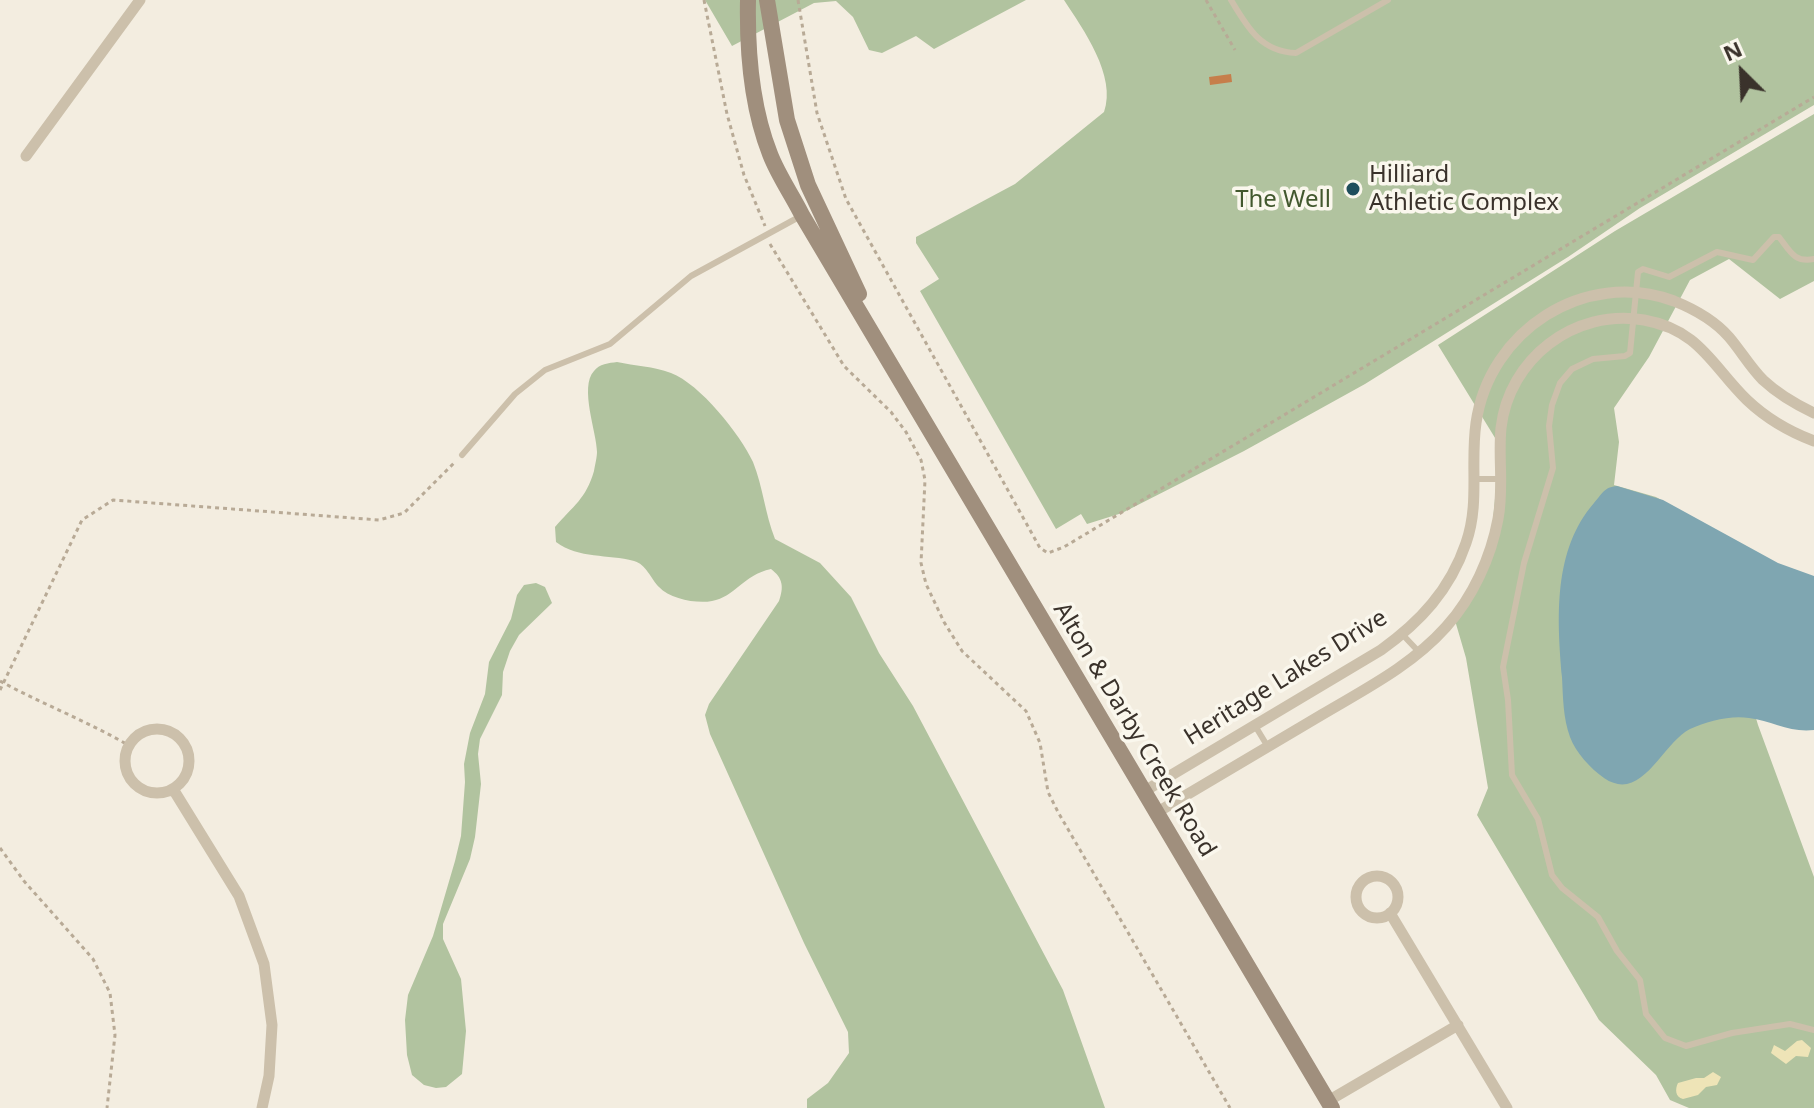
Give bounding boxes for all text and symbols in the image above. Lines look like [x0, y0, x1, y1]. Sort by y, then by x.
north arrow [1702, 32, 1782, 112]
text: N [1718, 33, 1747, 67]
place label: Hilliard Athletic Complex [1369, 161, 1559, 217]
marker: Hilliard Athletic Complex [1344, 180, 1362, 198]
park label: The Well [1235, 186, 1331, 214]
street label: Alton & Darby Creek Road [1047, 598, 1221, 862]
street label: Heritage Lakes Drive [1179, 604, 1393, 752]

